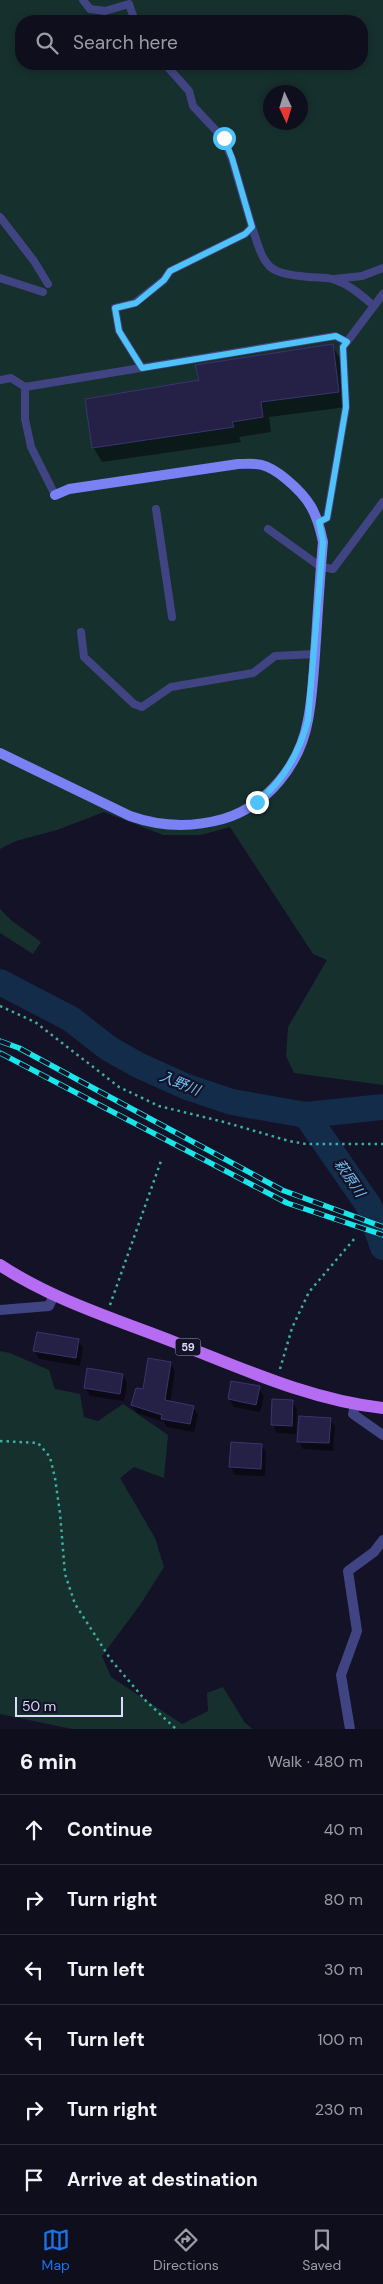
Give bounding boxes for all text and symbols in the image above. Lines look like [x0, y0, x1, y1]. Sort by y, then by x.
search box [15, 15, 368, 70]
icon: search [33, 29, 61, 57]
text: Search here [73, 30, 178, 55]
north arrow [263, 85, 308, 130]
route start [213, 127, 236, 150]
route end [246, 791, 269, 814]
water label: 入野川 [157, 1067, 205, 1100]
water label: 萩原川 [331, 1156, 370, 1202]
road number: 59 [176, 1338, 200, 1355]
scale bar [15, 1694, 122, 1717]
text: 50 m [22, 1697, 56, 1715]
text: 6 min [20, 1748, 77, 1776]
text: Walk · 480 m [267, 1751, 363, 1772]
icon: ahead [20, 1816, 48, 1844]
text: Continue [67, 1817, 153, 1842]
text: 40 m [324, 1819, 363, 1840]
icon: right [20, 1886, 48, 1914]
text: Turn right [67, 1887, 157, 1912]
text: 80 m [324, 1889, 363, 1910]
icon: left [20, 1956, 48, 1984]
text: Turn left [67, 1957, 145, 1982]
text: 30 m [324, 1959, 363, 1980]
icon: left [20, 2026, 48, 2054]
text: Turn left [67, 2027, 145, 2052]
text: 100 m [318, 2029, 363, 2050]
icon: right [20, 2096, 48, 2124]
text: Turn right [67, 2097, 157, 2122]
text: 230 m [315, 2099, 363, 2120]
icon: arrive [20, 2166, 48, 2194]
text: Arrive at destination [67, 2167, 258, 2192]
tab: Map [42, 2226, 70, 2274]
tab: Directions [153, 2226, 219, 2274]
tab: Saved [302, 2226, 341, 2274]

